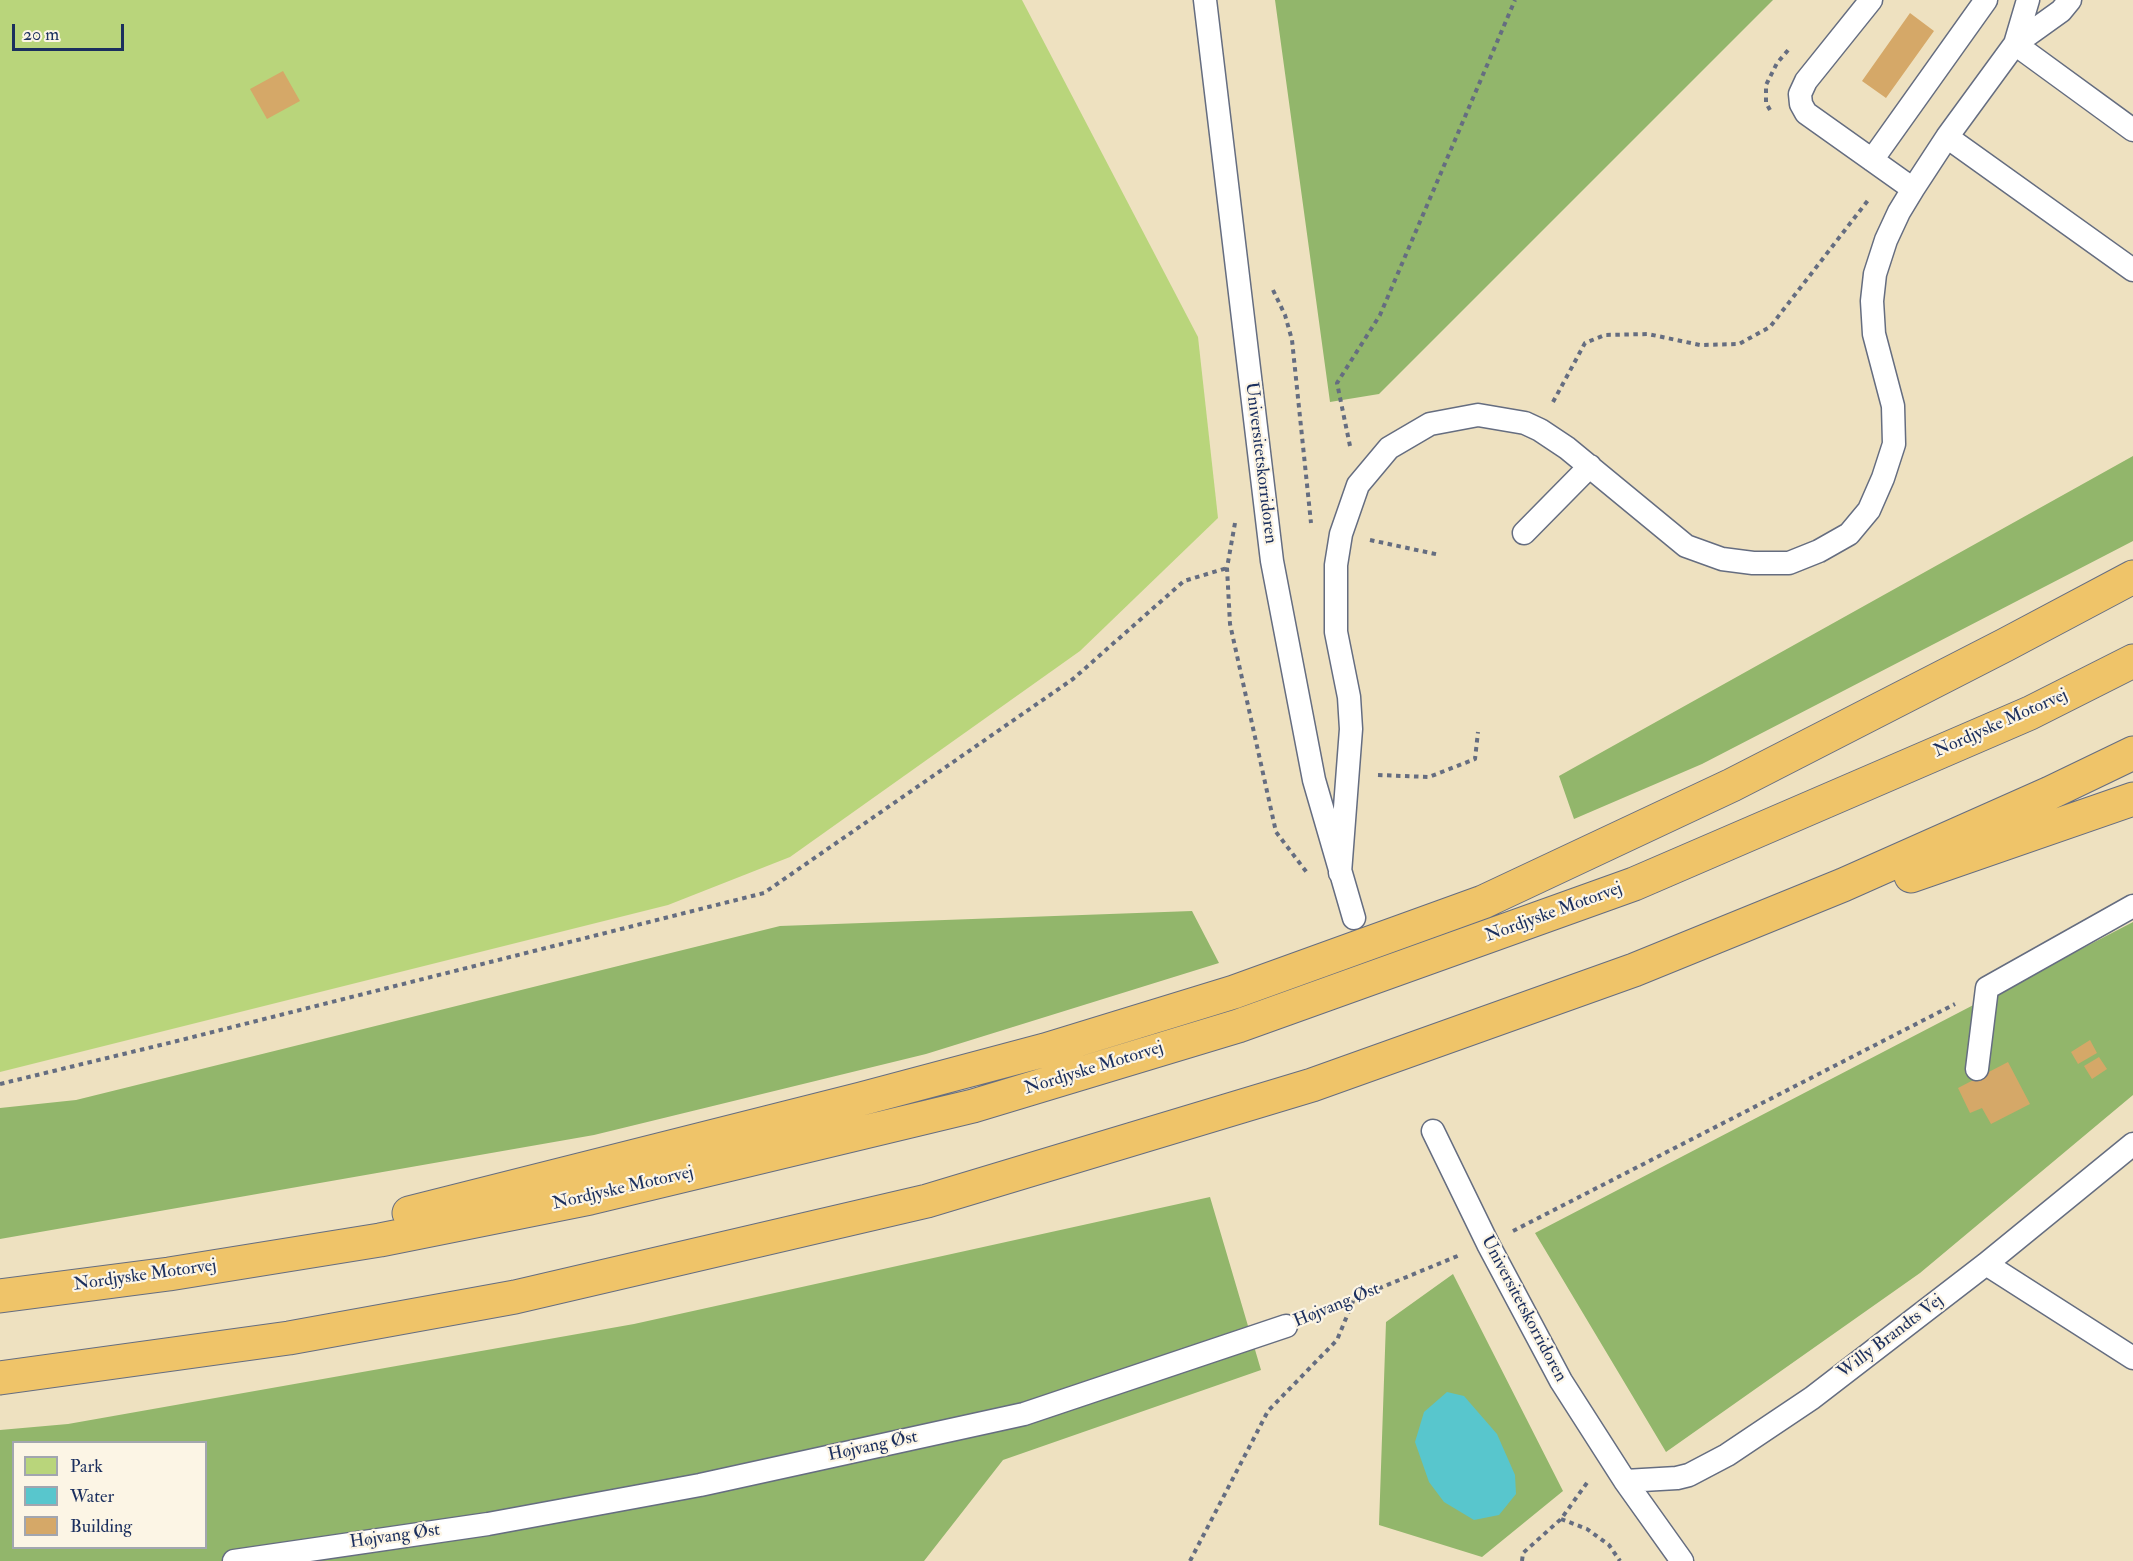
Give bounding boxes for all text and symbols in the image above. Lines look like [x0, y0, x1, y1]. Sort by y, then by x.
scale bar [15, 12, 128, 50]
text: 20 m [23, 23, 59, 46]
street label: Universitetskorridoren [1239, 381, 1281, 545]
street label: Nordjyske Motorvej [1931, 685, 2071, 763]
street label: Nordjyske Motorvej [1483, 878, 1625, 948]
street label: Nordjyske Motorvej [1022, 1038, 1166, 1100]
street label: Nordjyske Motorvej [550, 1162, 696, 1216]
street label: Universitetskorridoren [1475, 1232, 1571, 1386]
street label: Nordjyske Motorvej [72, 1255, 218, 1297]
street label: Højvang Øst [1291, 1279, 1383, 1333]
street label: Willy Brandts Vej [1834, 1290, 1948, 1384]
street label: Højvang Øst [826, 1427, 920, 1467]
legend [12, 1441, 207, 1549]
text: Park [70, 1455, 103, 1478]
text: Water [70, 1485, 114, 1508]
text: Building [70, 1515, 132, 1538]
street label: Højvang Øst [348, 1520, 442, 1554]

